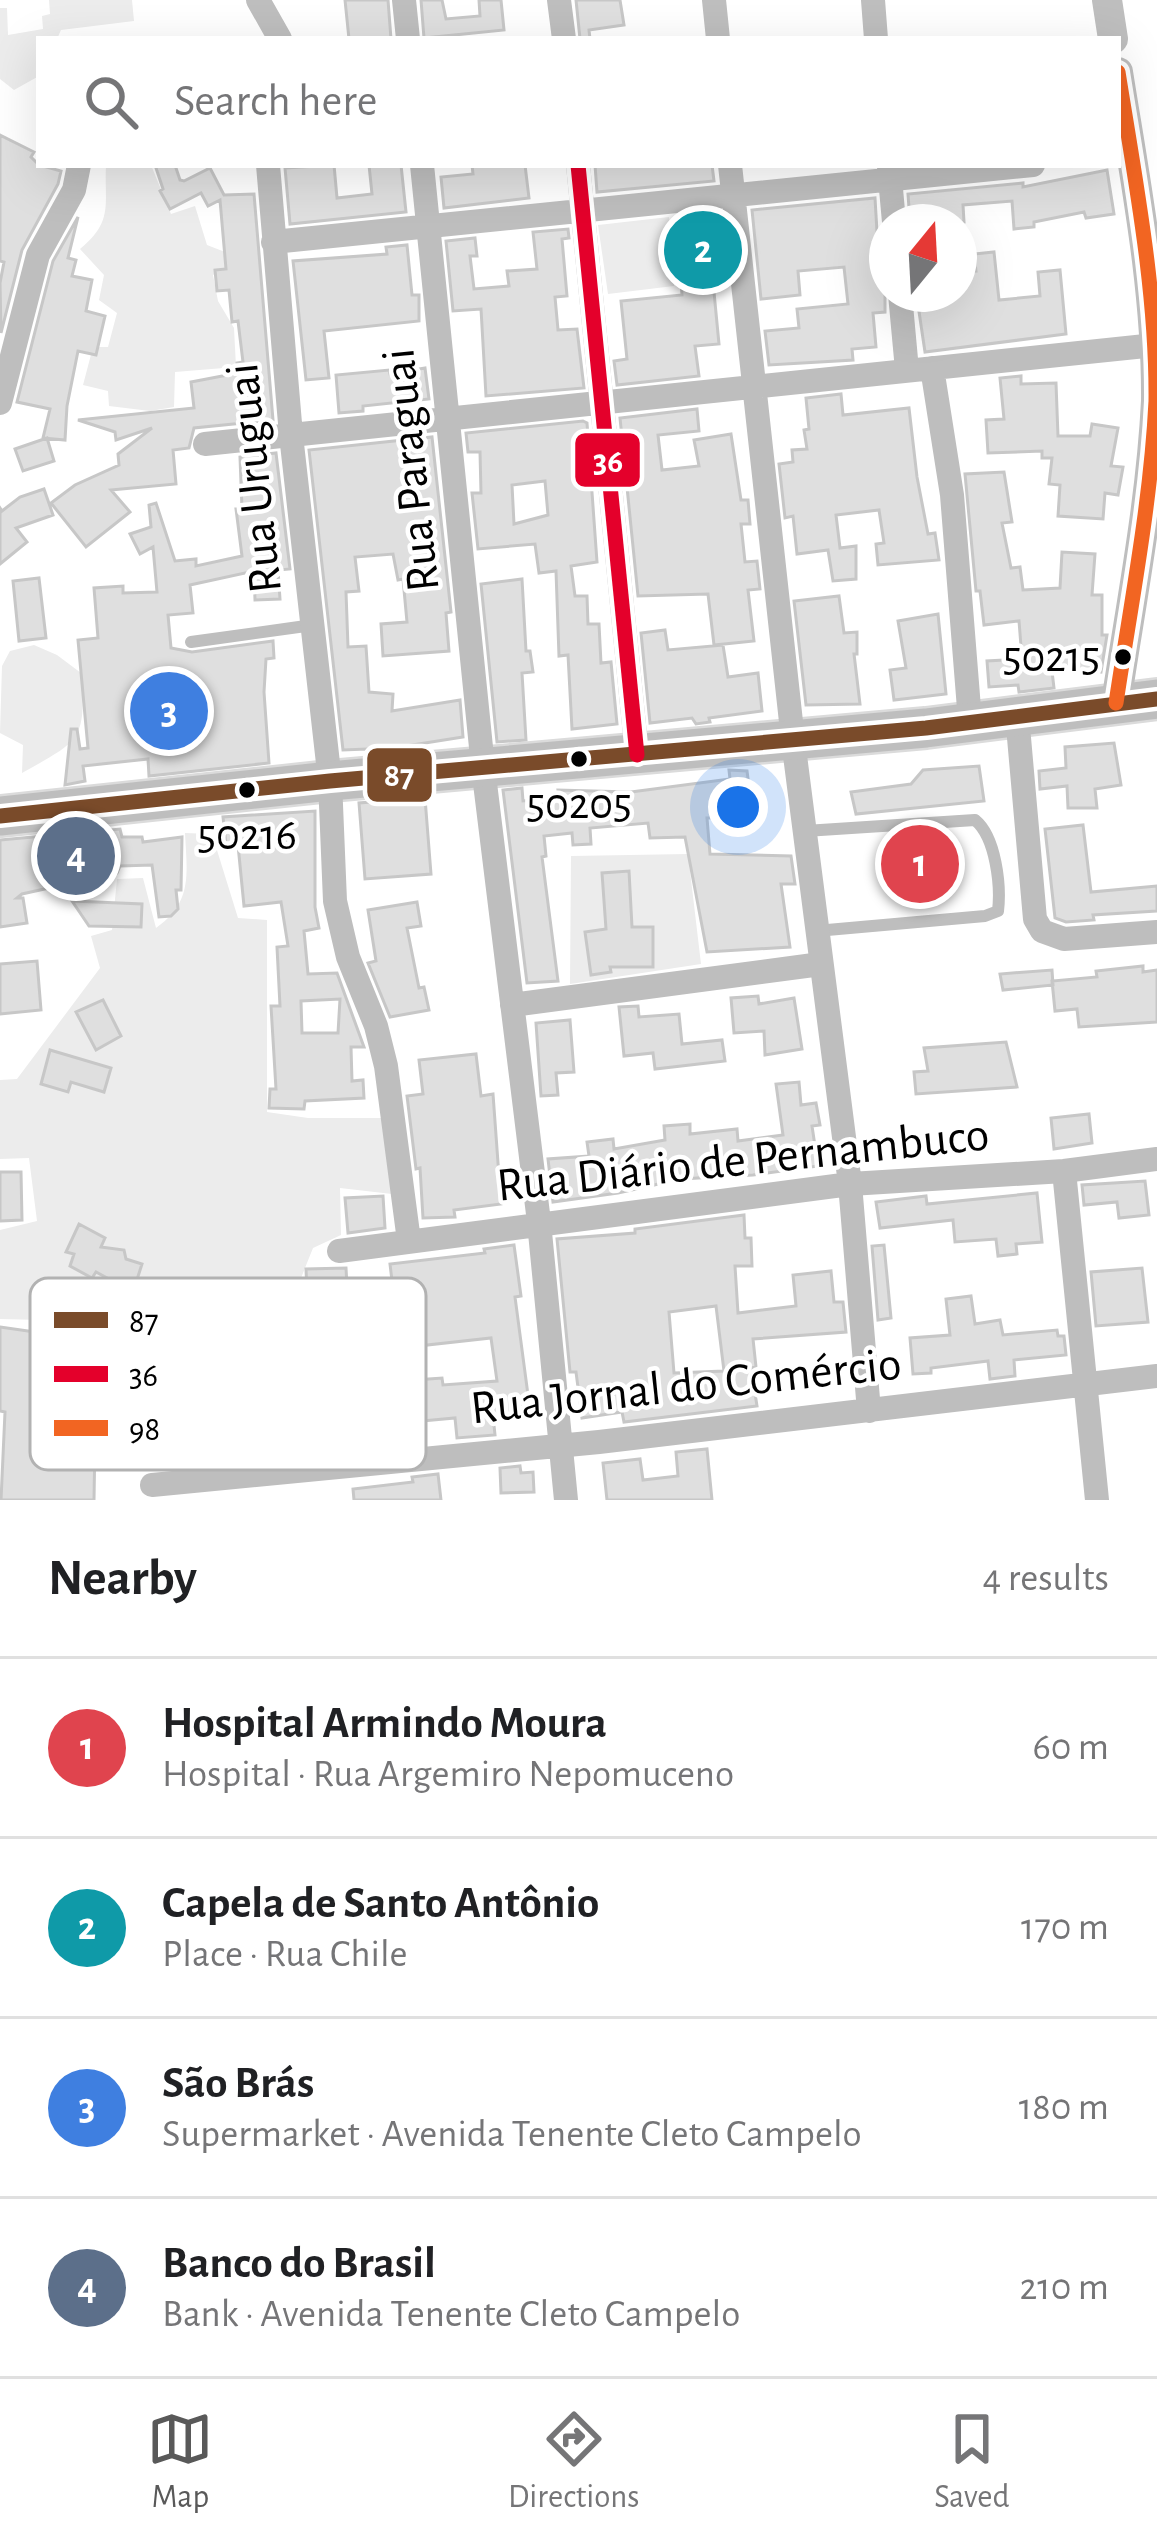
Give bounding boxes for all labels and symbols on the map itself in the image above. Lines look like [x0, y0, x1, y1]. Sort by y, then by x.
north arrow [869, 204, 977, 312]
pin: 2 [664, 205, 742, 295]
street label: Rua Paraguai [375, 346, 449, 594]
street label: Rua Uruguai [219, 361, 291, 595]
line badge: 36 [573, 431, 642, 489]
text: 36 [593, 446, 623, 479]
place label: 50215 [1003, 635, 1100, 680]
marker: 50215 [1112, 646, 1134, 668]
pin: 3 [130, 666, 208, 756]
line badge: 87 [365, 746, 434, 804]
marker: 50205 [568, 748, 590, 770]
text: 87 [384, 760, 414, 793]
your location [708, 777, 768, 837]
marker: 50216 [236, 779, 258, 801]
place label: 50205 [526, 782, 632, 827]
pin: 4 [37, 811, 115, 901]
place label: 50216 [197, 813, 297, 858]
pin: 1 [881, 819, 959, 909]
street label: Rua Diário de Pernambuco [494, 1111, 992, 1211]
legend [30, 1278, 426, 1470]
text: 87 [129, 1306, 158, 1339]
street label: Rua Jornal do Comércio [468, 1341, 904, 1433]
text: 36 [129, 1360, 158, 1393]
text: 98 [129, 1414, 160, 1447]

